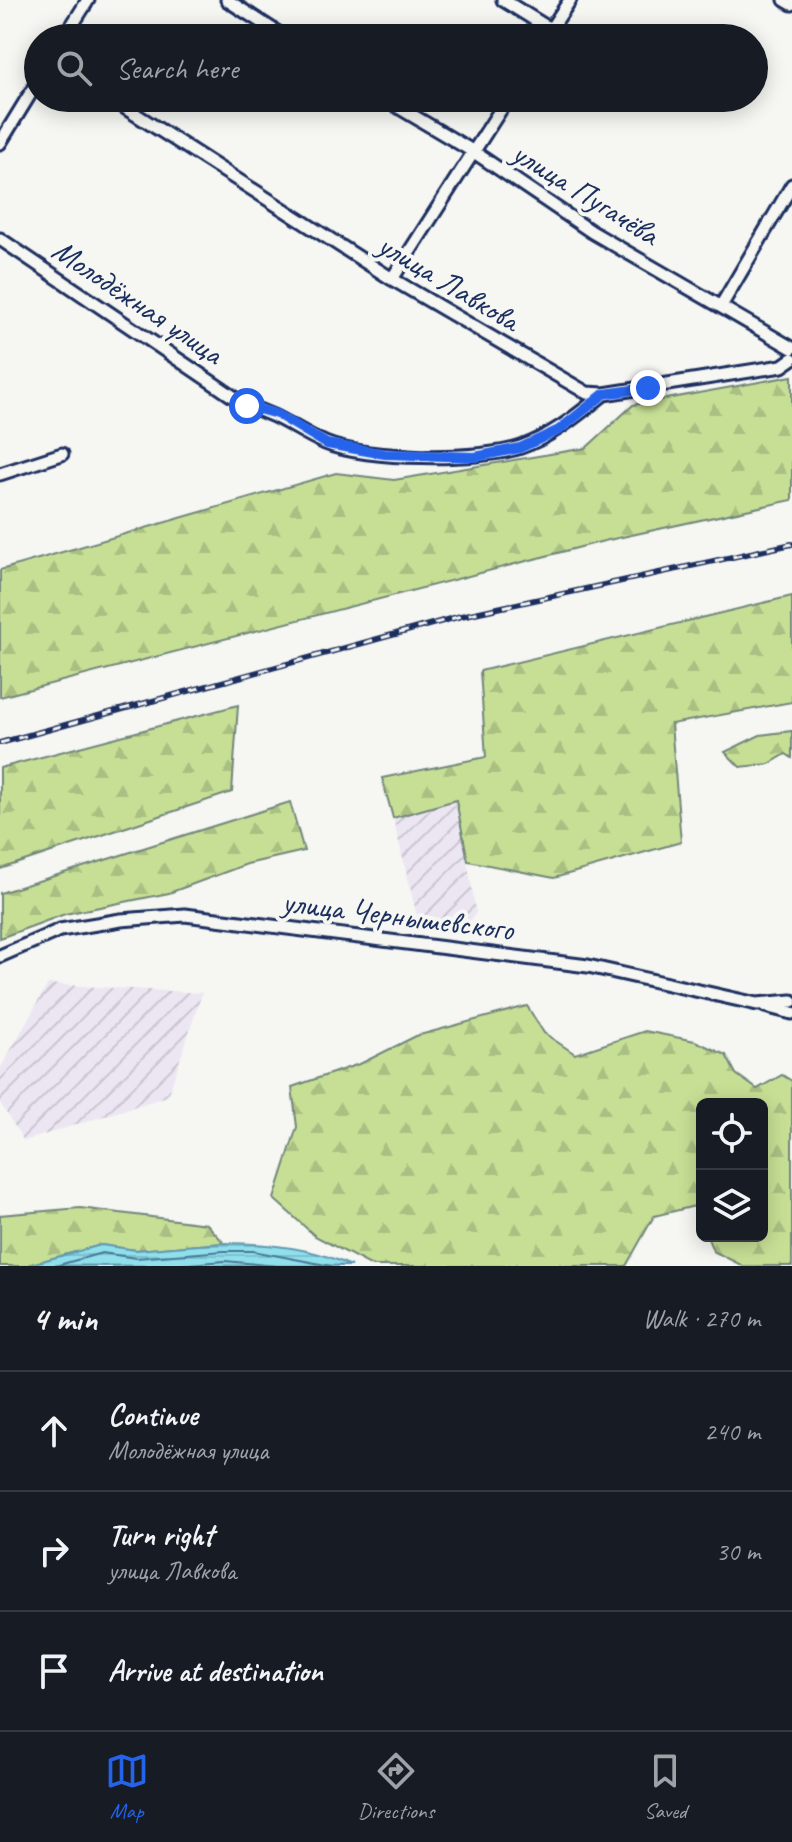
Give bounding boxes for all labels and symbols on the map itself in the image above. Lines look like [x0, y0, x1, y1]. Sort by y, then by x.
street label: улица Пугачёва [503, 131, 668, 256]
street label: улица Лавкова [369, 223, 529, 342]
street label: Молодёжная улица [44, 229, 233, 375]
route end [630, 370, 666, 406]
route start [229, 388, 265, 424]
street label: улица Чернышевского [278, 881, 517, 950]

